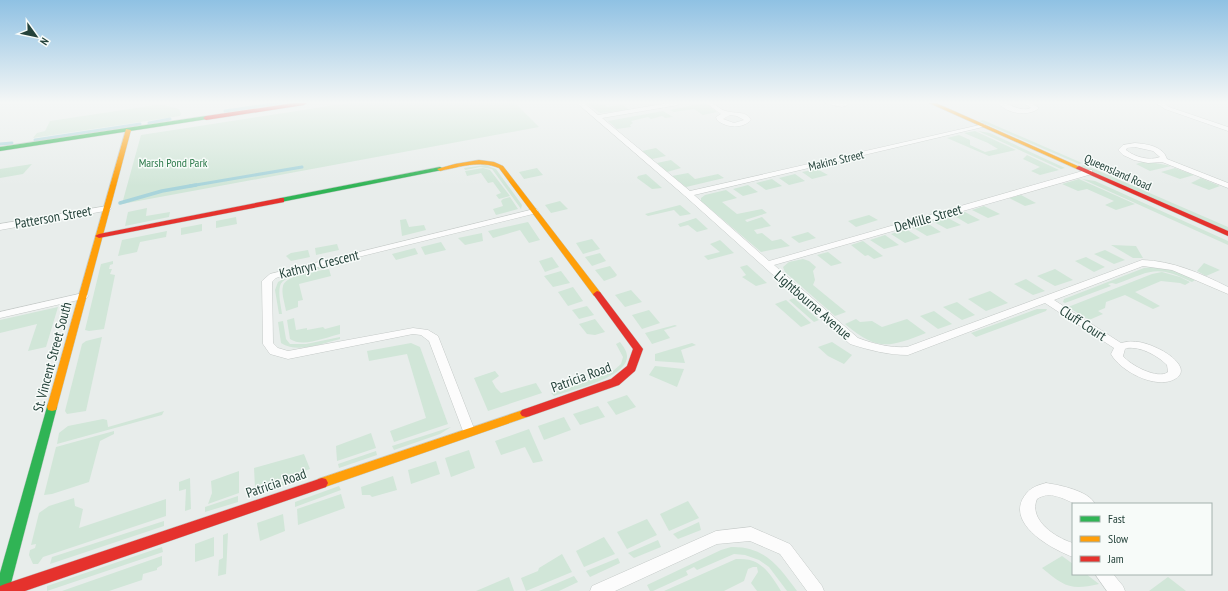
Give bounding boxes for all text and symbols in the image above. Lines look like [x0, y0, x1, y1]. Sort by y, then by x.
north arrow [16, 16, 56, 56]
text: N [37, 35, 52, 48]
street label: Makins Street [807, 146, 866, 174]
street label: Queensland Road [1082, 151, 1154, 193]
park label: Marsh Pond Park [139, 155, 208, 170]
street label: DeMille Street [892, 200, 964, 236]
street label: Patterson Street [13, 201, 93, 233]
street label: Kathryn Crescent [277, 245, 361, 283]
street label: Lightbourne Avenue [771, 266, 856, 344]
street label: St. Vincent Street South [29, 300, 75, 414]
street label: Cluff Court [1056, 301, 1110, 345]
street label: Patricia Road [548, 358, 614, 396]
street label: Patricia Road [243, 464, 309, 502]
legend [1072, 503, 1212, 575]
text: Fast [1108, 511, 1126, 526]
text: Slow [1108, 531, 1129, 546]
text: Jam [1107, 551, 1124, 566]

